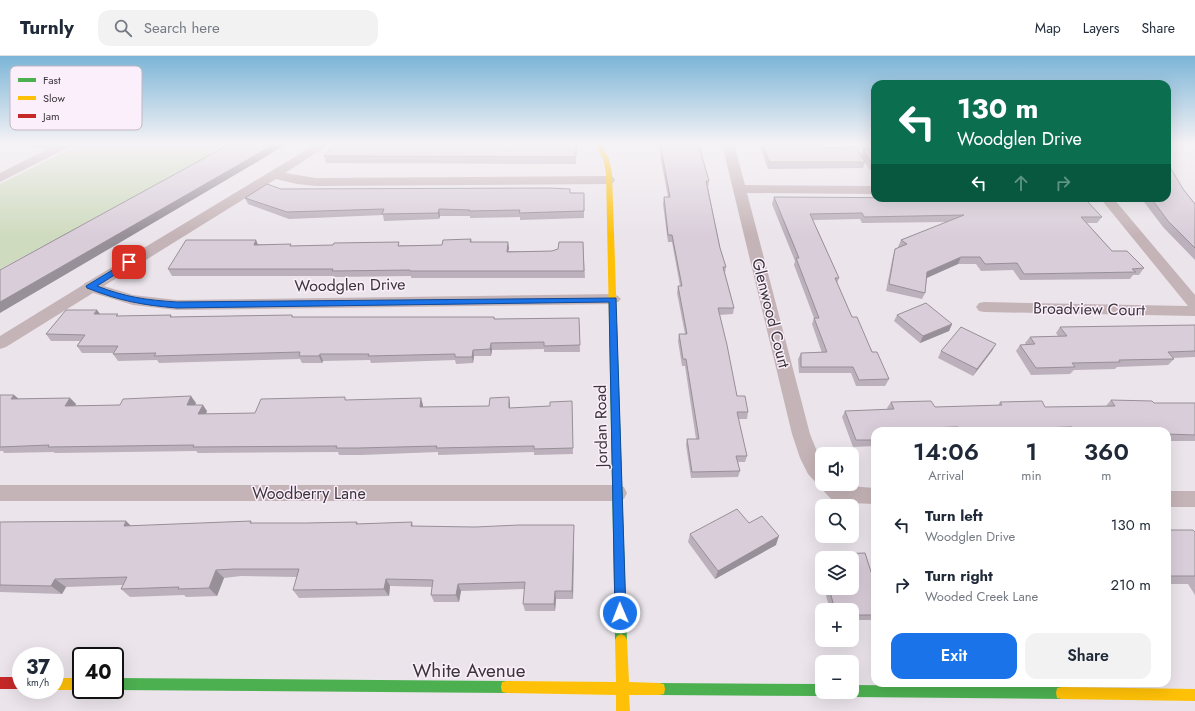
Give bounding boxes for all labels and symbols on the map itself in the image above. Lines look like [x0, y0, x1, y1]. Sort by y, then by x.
legend [10, 66, 142, 130]
text: Fast [43, 72, 61, 88]
text: Slow [43, 90, 65, 106]
text: Jam [41, 108, 60, 124]
pin [112, 245, 146, 279]
street label: Glenwood Court [746, 256, 796, 370]
street label: Woodglen Drive [294, 273, 406, 297]
street label: Broadview Court [1033, 297, 1145, 321]
street label: Jordan Road [589, 385, 613, 469]
street label: Woodberry Lane [252, 482, 366, 505]
position arrow [599, 592, 641, 634]
speed limit sign: 40 [72, 647, 124, 699]
street label: White Avenue [413, 657, 526, 684]

